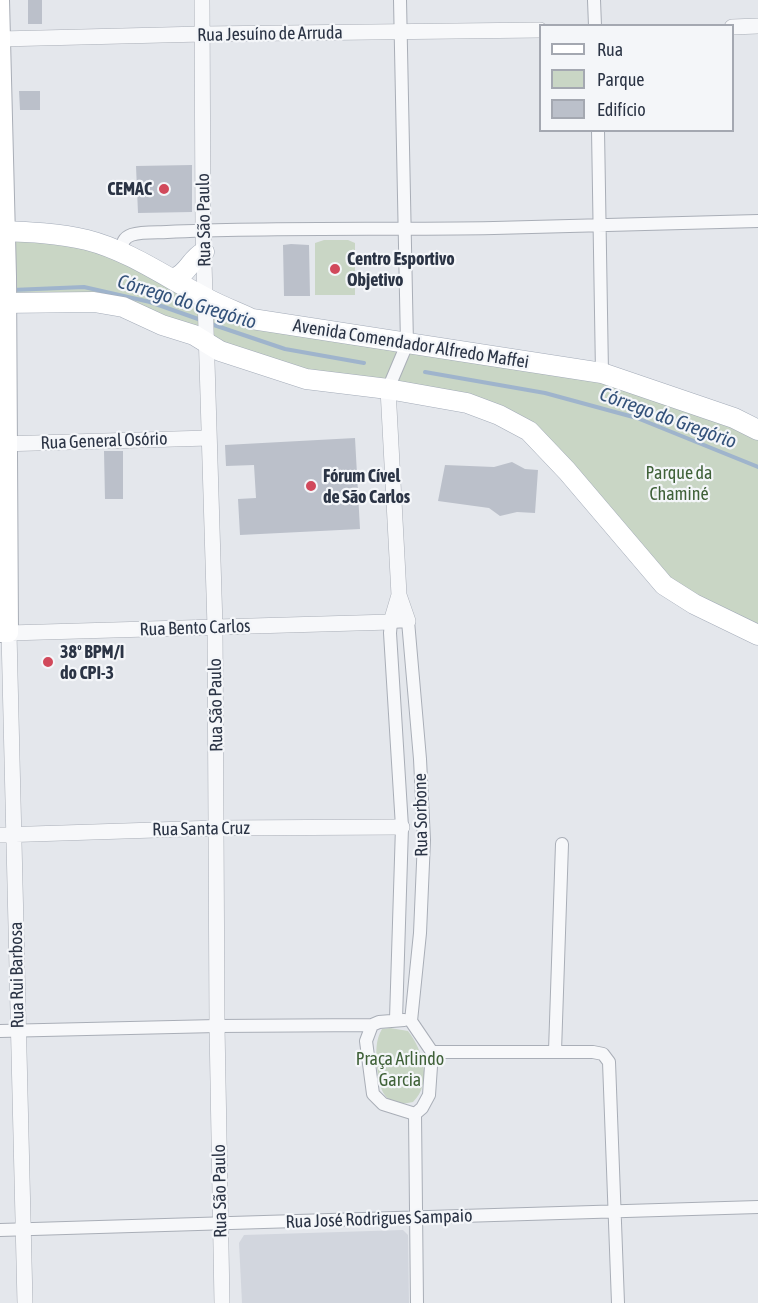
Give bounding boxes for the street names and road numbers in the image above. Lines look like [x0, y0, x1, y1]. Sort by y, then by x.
street label: Rua Jesuíno de Arruda [197, 22, 343, 46]
street label: Rua São Paulo [192, 173, 216, 267]
street label: Avenida Comendador Alfredo Maffei [292, 315, 530, 373]
street label: Rua General Osório [40, 428, 168, 454]
street label: Rua Bento Carlos [139, 615, 251, 641]
street label: Rua São Paulo [204, 658, 228, 752]
street label: Rua Sorbone [409, 773, 433, 857]
street label: Rua Santa Cruz [152, 817, 250, 841]
street label: Rua Rui Barbosa [5, 921, 29, 1029]
street label: Rua São Paulo [208, 1144, 232, 1238]
street label: Rua José Rodrigues Sampaio [285, 1205, 473, 1233]

